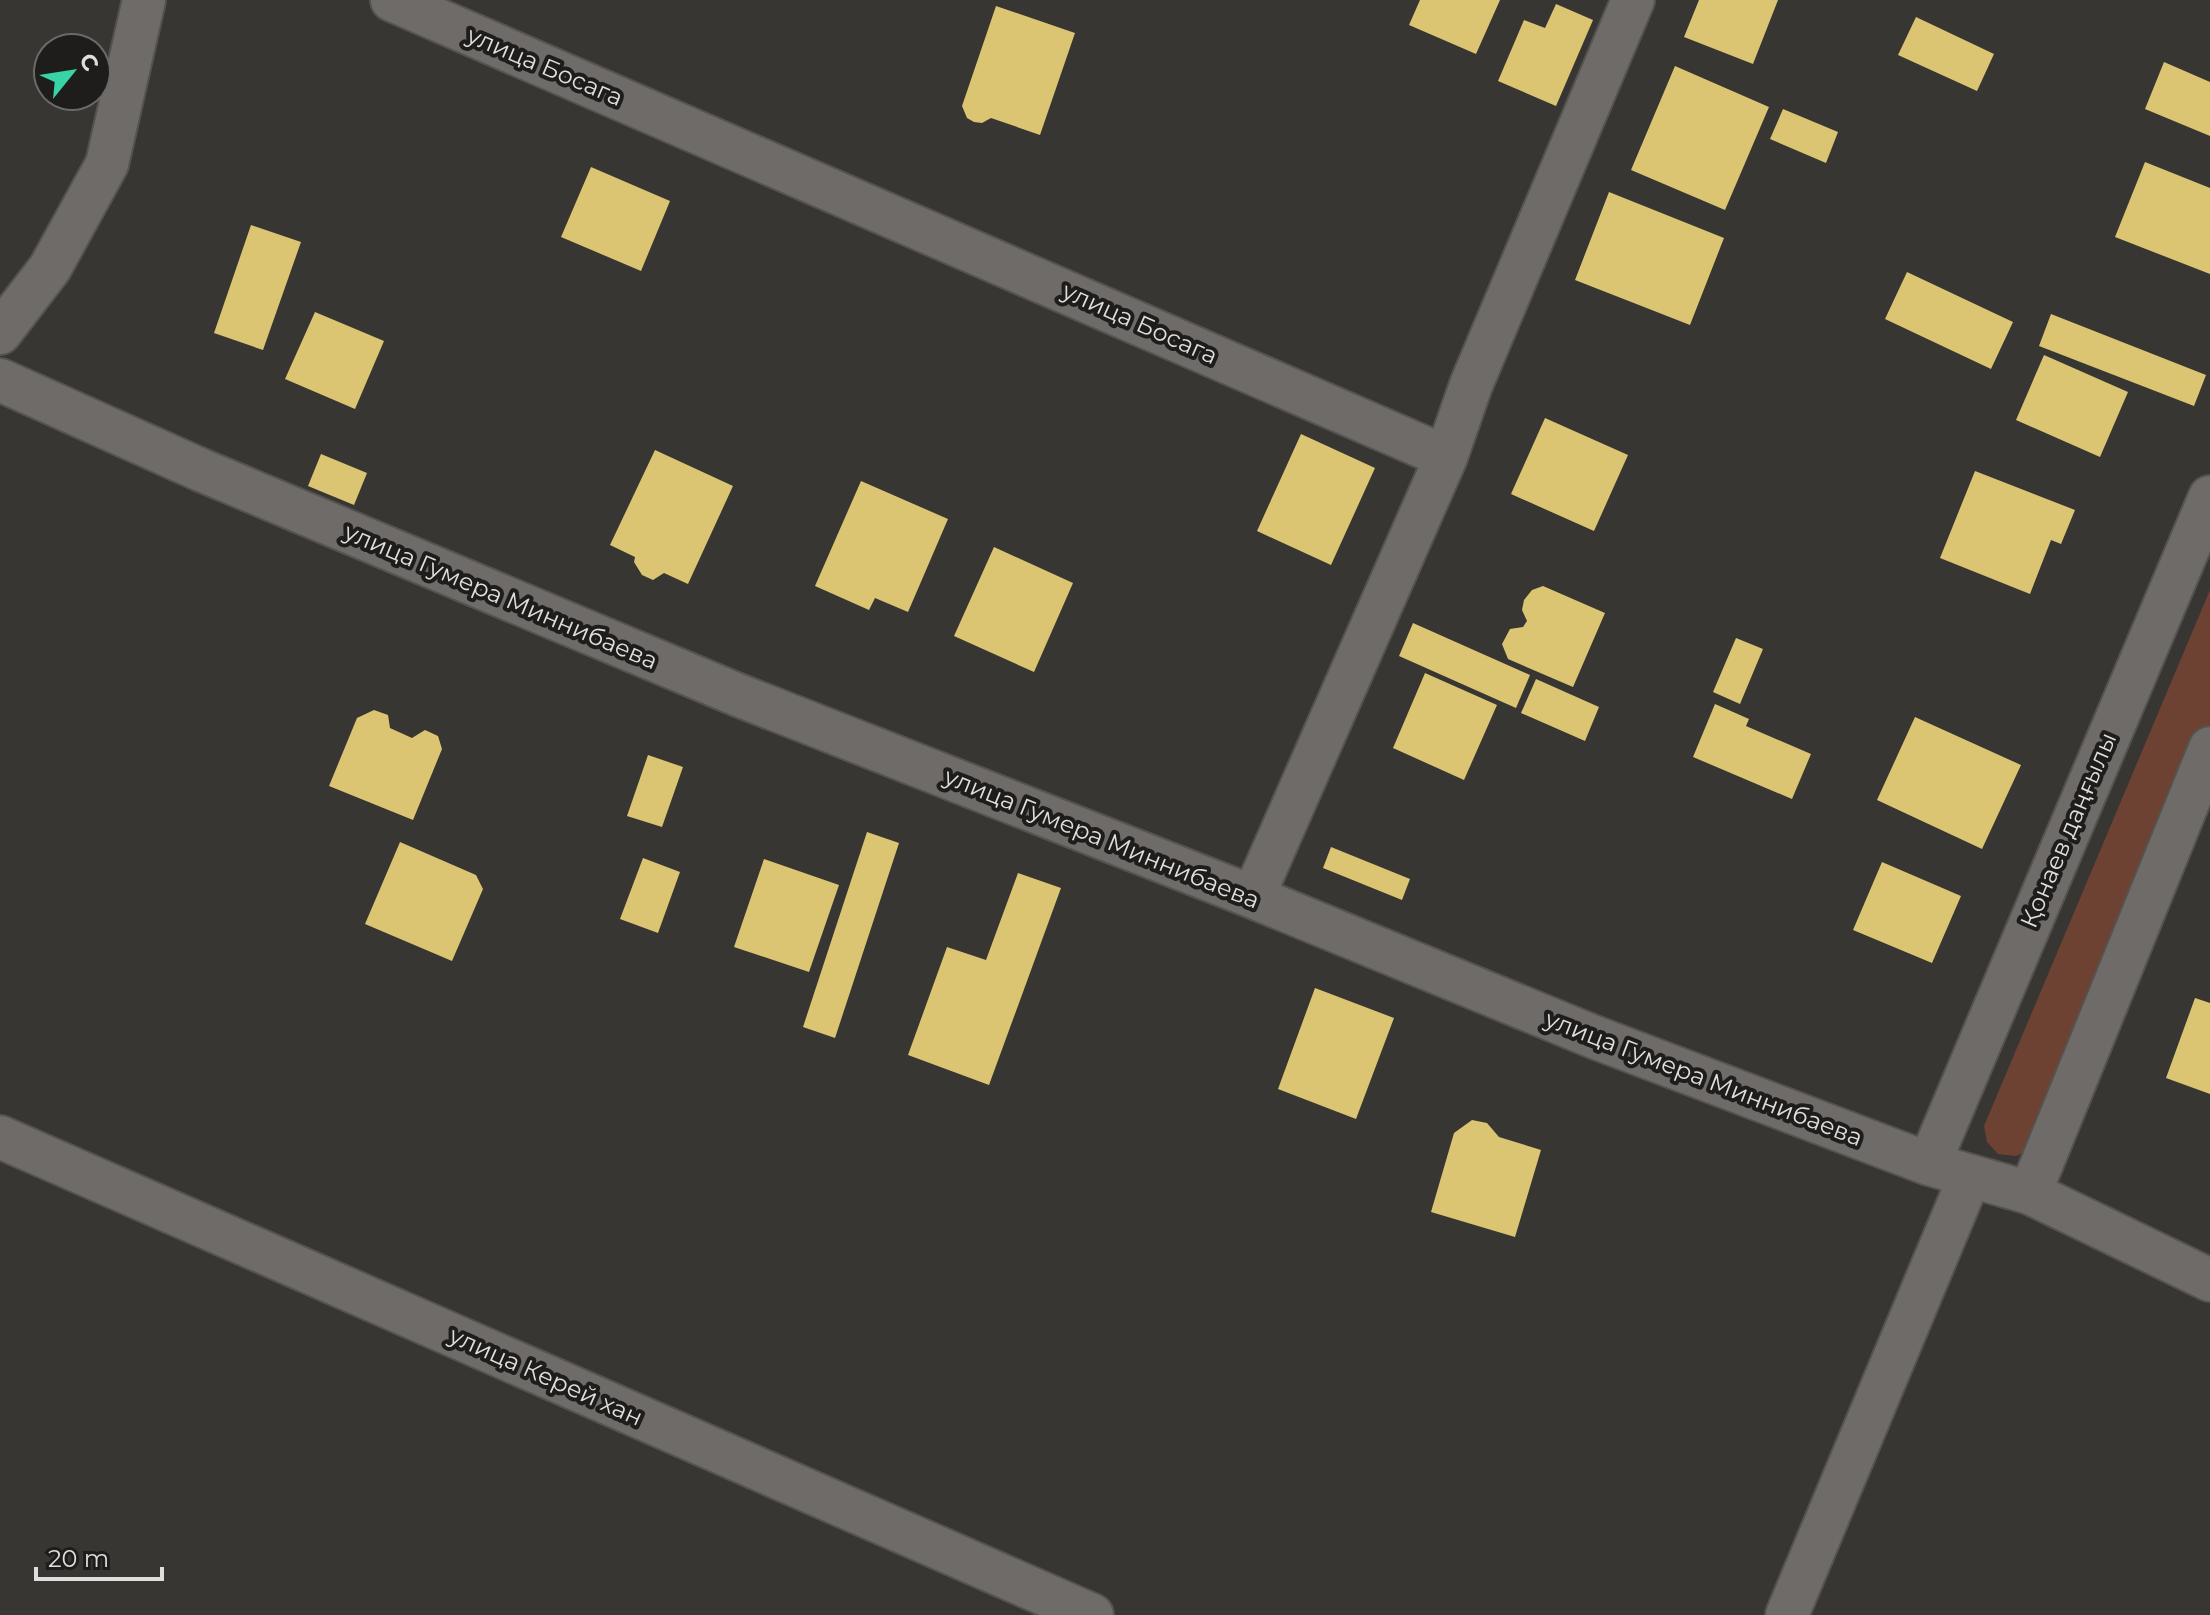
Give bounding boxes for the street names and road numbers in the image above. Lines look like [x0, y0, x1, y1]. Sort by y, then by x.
street label: улица Босага [462, 20, 627, 112]
street label: улица Босага [1057, 275, 1222, 370]
street label: улица Гумера Миннибаева [339, 516, 662, 675]
street label: Қонаев даңғылы [2014, 728, 2122, 932]
street label: улица Гумера Миннибаева [939, 761, 1264, 915]
street label: улица Гумера Миннибаева [1540, 1004, 1867, 1152]
street label: улица Керей хан [444, 1320, 647, 1432]

